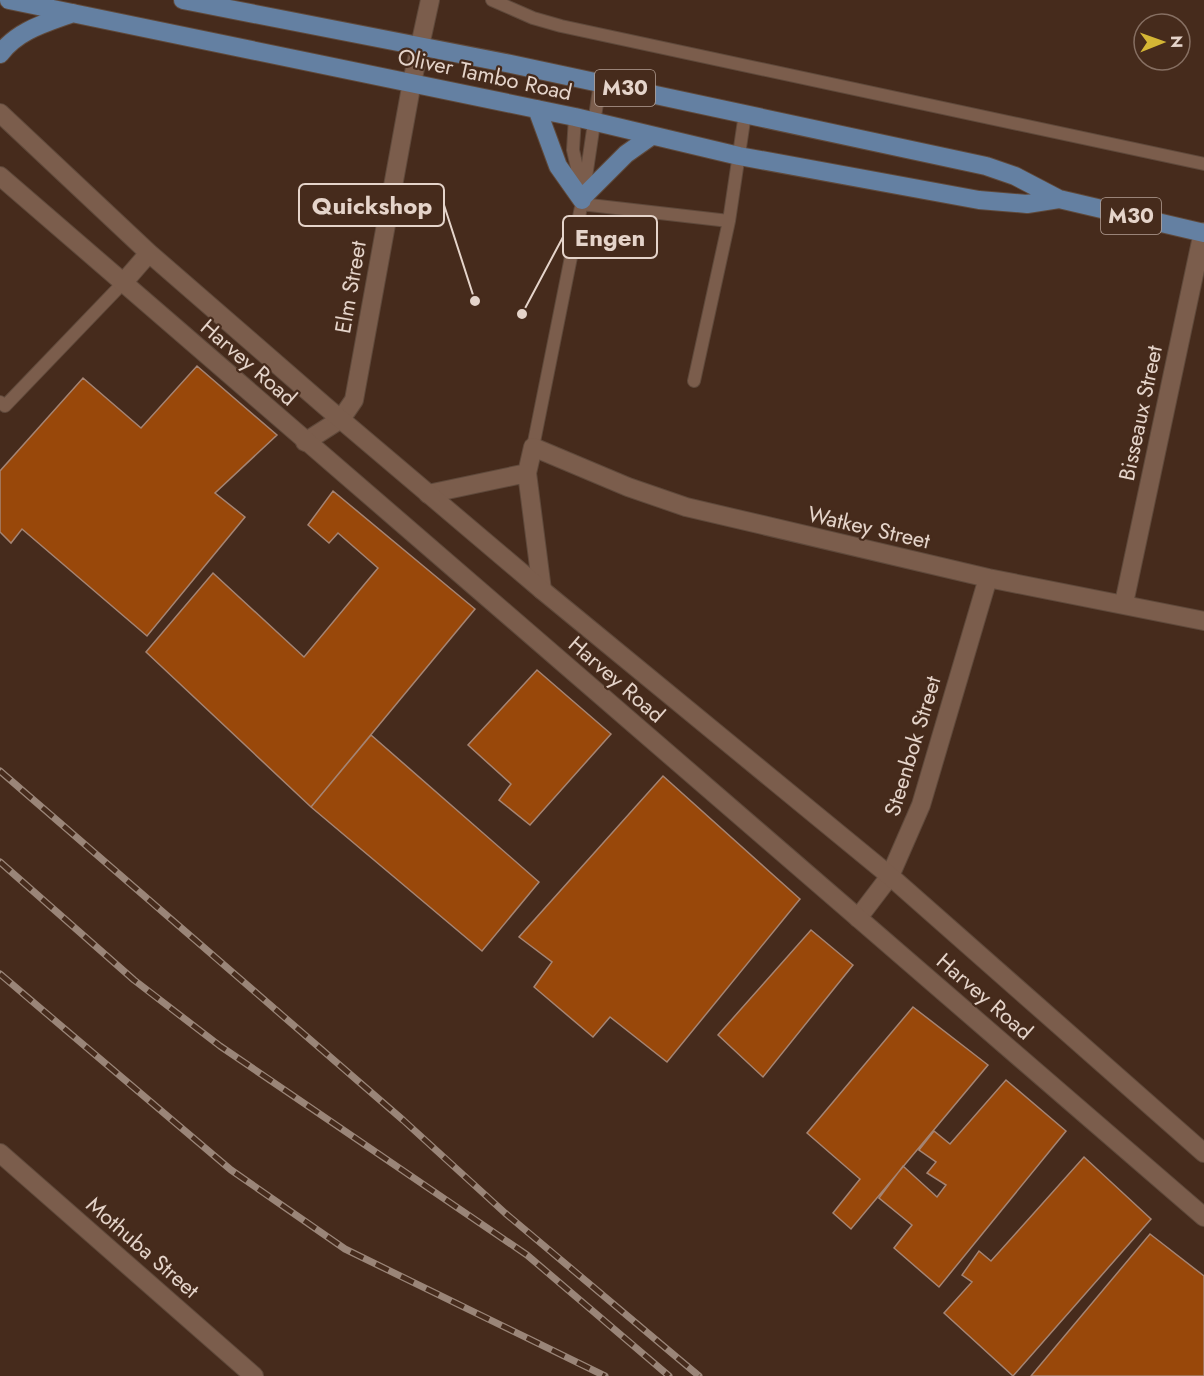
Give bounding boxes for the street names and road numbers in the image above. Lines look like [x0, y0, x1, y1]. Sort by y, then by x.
street label: Oliver Tambo Road [395, 40, 575, 108]
road number: M30 [595, 70, 655, 106]
road number: M30 [1101, 198, 1161, 234]
street label: Elm Street [326, 238, 374, 336]
street label: Harvey Road [194, 311, 304, 413]
street label: Bisseaux Street [1110, 342, 1170, 484]
street label: Watkey Street [805, 497, 934, 557]
street label: Harvey Road [562, 628, 672, 730]
street label: Steenbok Street [876, 671, 949, 820]
street label: Harvey Road [930, 945, 1040, 1047]
street label: Mothuba Street [80, 1189, 207, 1306]

